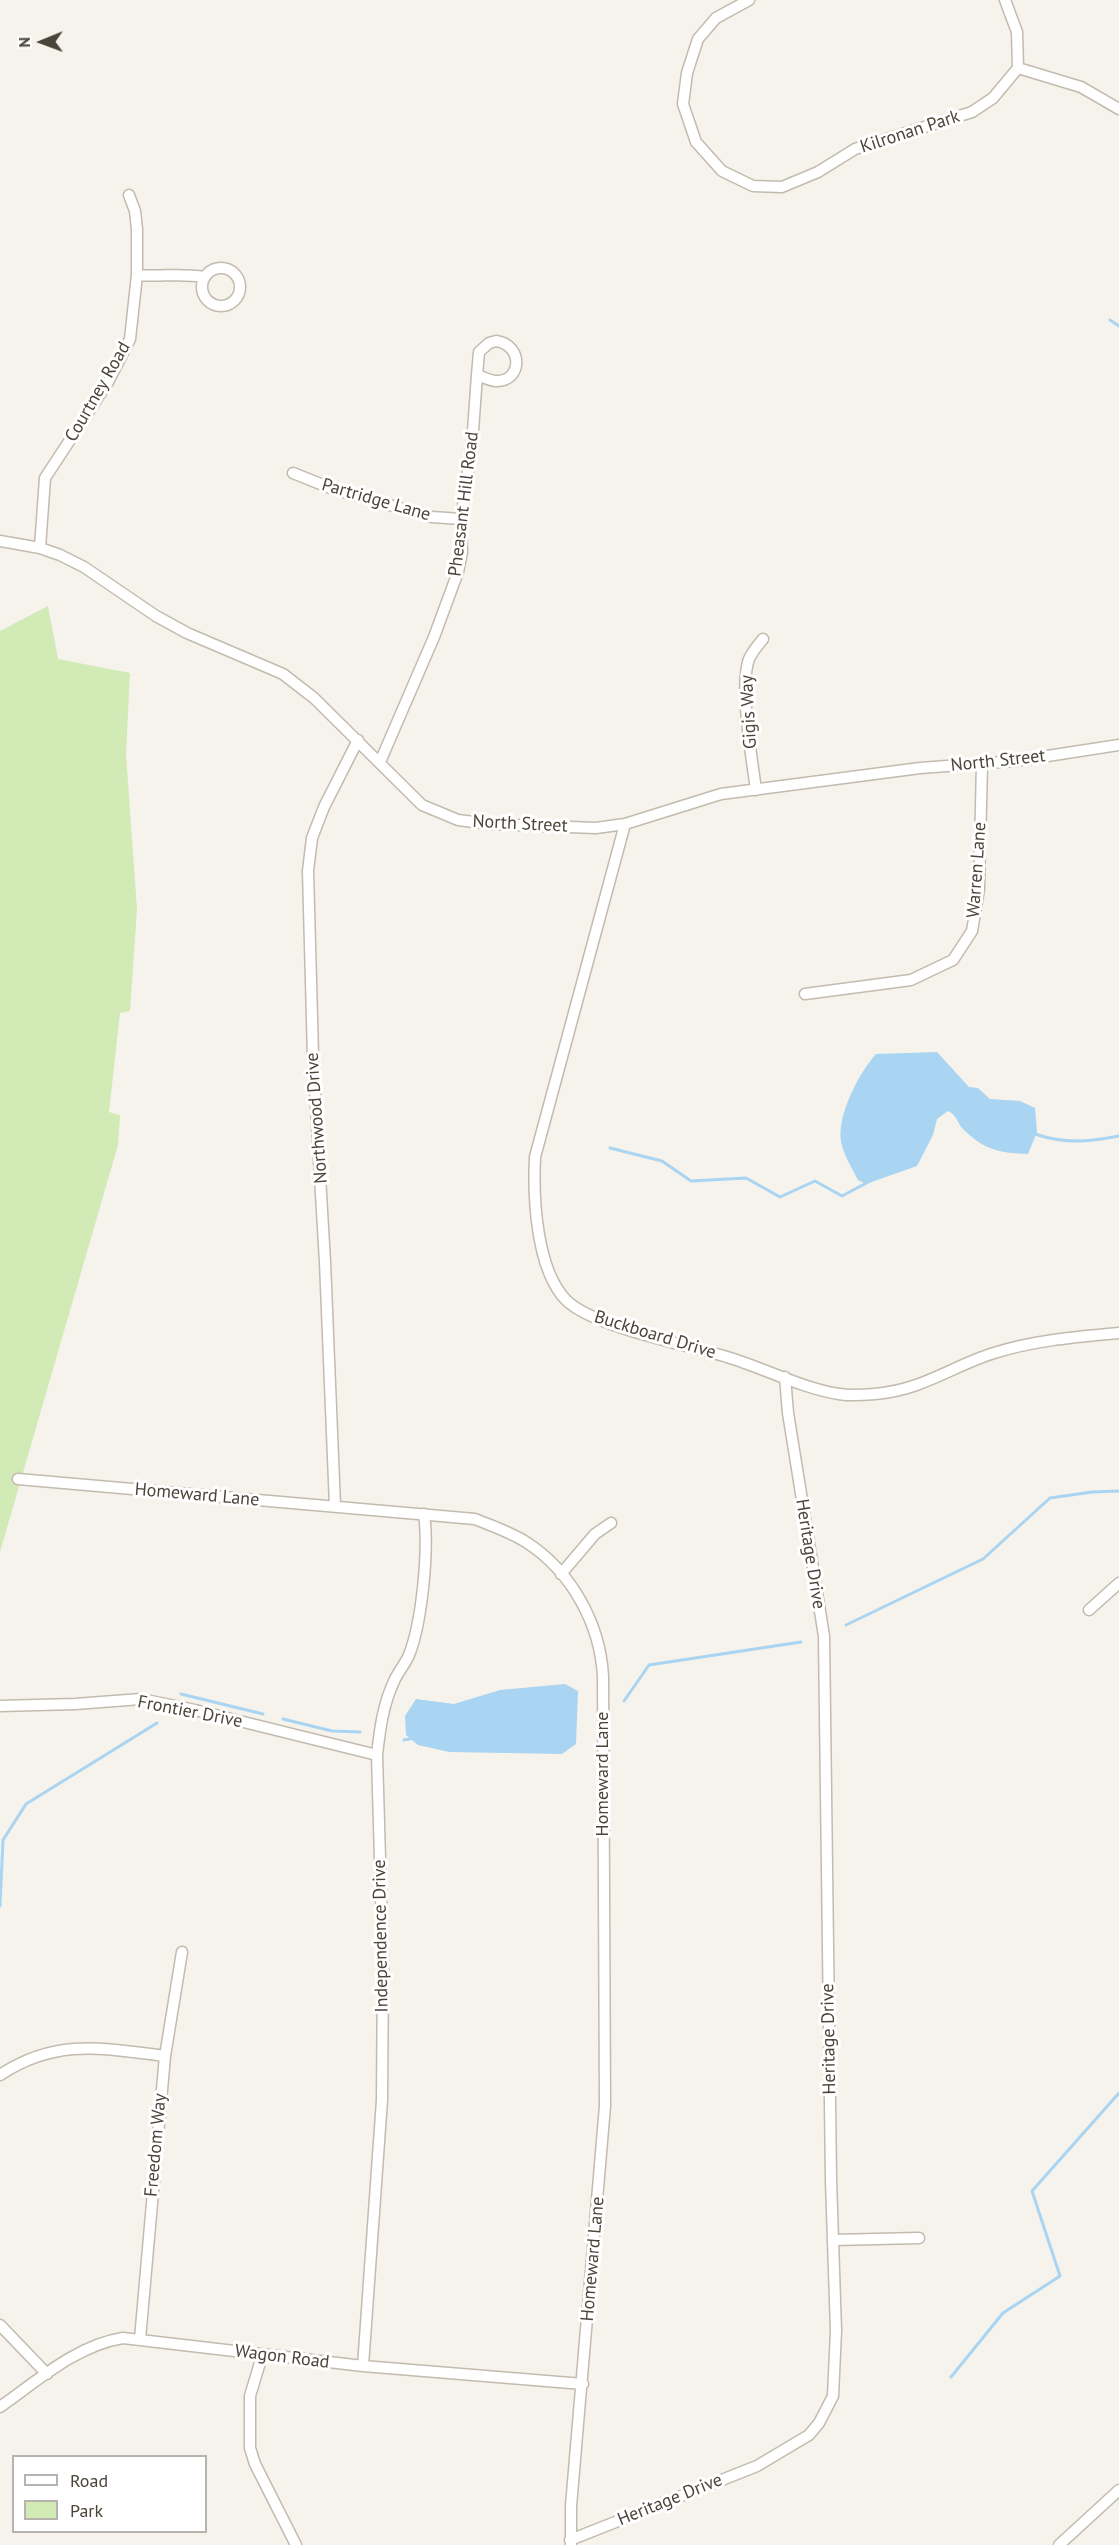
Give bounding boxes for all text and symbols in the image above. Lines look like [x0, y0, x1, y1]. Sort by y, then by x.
north arrow [12, 12, 72, 72]
text: N [14, 37, 34, 48]
street label: Kilronan Park [858, 106, 962, 158]
street label: Courtney Road [61, 338, 135, 446]
street label: Pheasant Hill Road [444, 430, 484, 578]
street label: Partridge Lane [319, 474, 433, 526]
street label: Gigis Way [736, 674, 762, 750]
street label: North Street [950, 745, 1046, 777]
street label: North Street [472, 811, 568, 837]
street label: Warren Lane [963, 821, 991, 919]
street label: Northwood Drive [302, 1052, 332, 1184]
street label: Buckboard Drive [592, 1306, 718, 1364]
street label: Homeward Lane [134, 1479, 260, 1511]
street label: Heritage Drive [791, 1497, 829, 1611]
street label: Frontier Drive [136, 1691, 244, 1733]
street label: Homeward Lane [592, 1712, 614, 1836]
street label: Independence Drive [369, 1859, 393, 2013]
street label: Heritage Drive [817, 1983, 841, 2095]
street label: Freedom Way [141, 2092, 171, 2198]
street label: Homeward Lane [577, 2196, 609, 2322]
street label: Wagon Road [233, 2340, 331, 2374]
legend [12, 2455, 207, 2533]
text: Road [70, 2469, 108, 2492]
street label: Heritage Drive [614, 2469, 726, 2531]
text: Park [70, 2499, 103, 2522]

